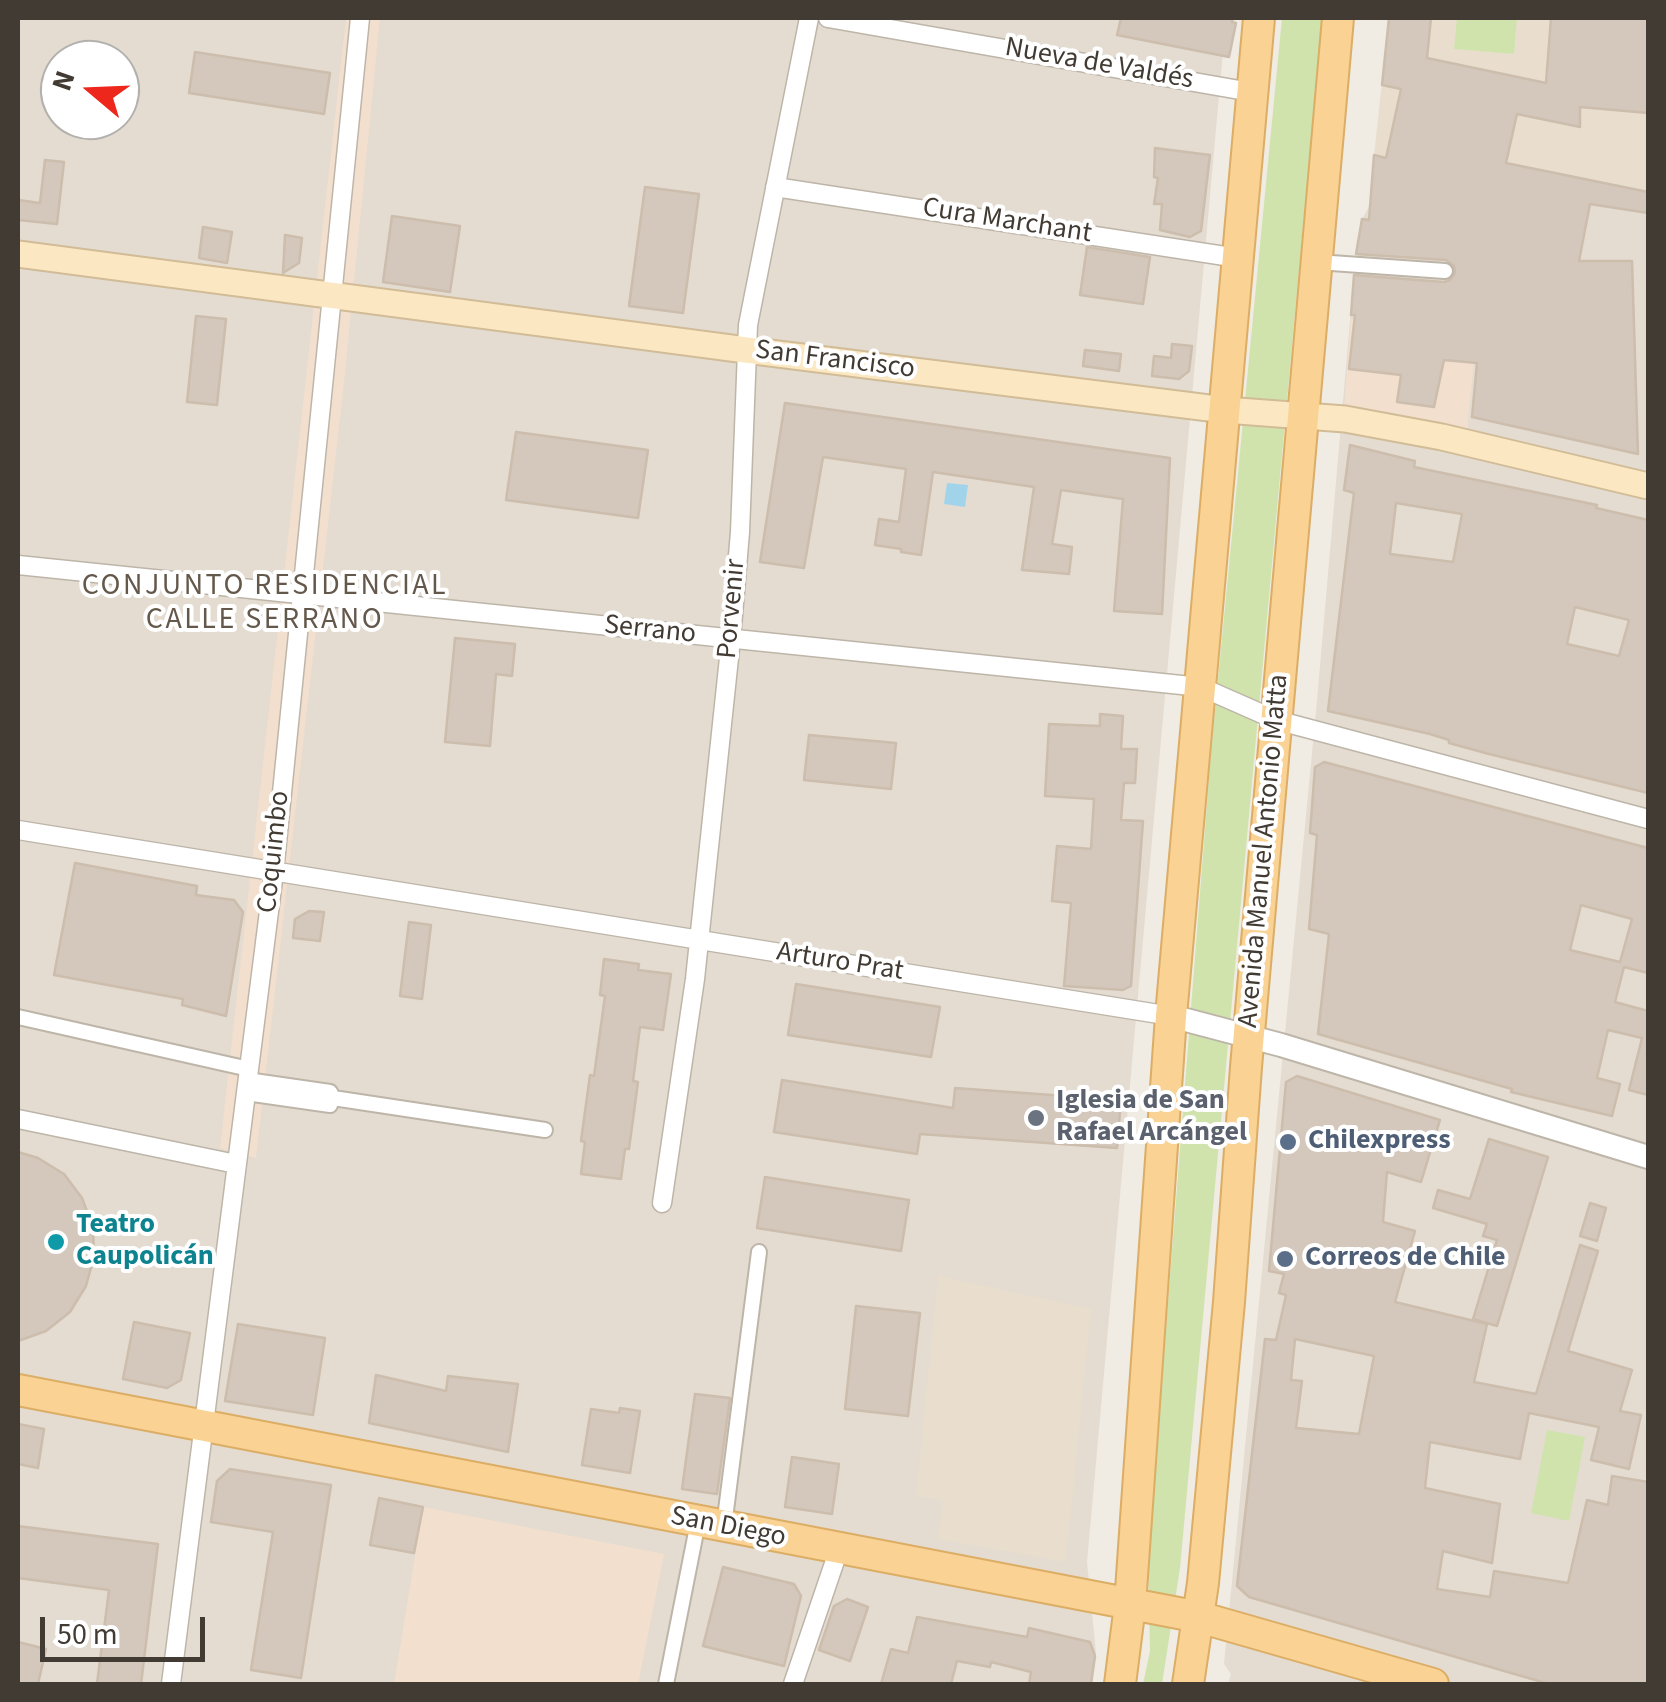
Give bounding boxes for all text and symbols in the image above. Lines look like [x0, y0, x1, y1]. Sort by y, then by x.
street label: Nueva de Valdés [1002, 32, 1196, 98]
north arrow [40, 40, 140, 140]
text: N [42, 66, 85, 96]
street label: Cura Marchant [920, 192, 1094, 252]
street label: San Francisco [753, 335, 917, 387]
street label: Porvenir [712, 558, 754, 660]
district label: CONJUNTO RESIDENCIAL CALLE SERRANO [82, 569, 448, 640]
street label: Serrano [602, 609, 698, 653]
street label: Avenida Manuel Antonio Matta [1233, 673, 1297, 1029]
street label: Coquimbo [252, 789, 298, 915]
street label: Arturo Prat [774, 936, 906, 990]
place label: Iglesia de San Rafael Arcángel [1056, 1085, 1247, 1151]
marker: Iglesia de San Rafael Arcángel [1025, 1107, 1047, 1129]
place label: Chilexpress [1308, 1125, 1451, 1159]
marker: Chilexpress [1277, 1131, 1299, 1153]
place label: Teatro Caupolicán [76, 1209, 214, 1275]
marker: Teatro Caupolicán [45, 1231, 67, 1253]
place label: Correos de Chile [1305, 1242, 1505, 1276]
marker: Correos de Chile [1274, 1248, 1296, 1270]
street label: San Diego [668, 1500, 788, 1556]
scale bar [45, 1597, 210, 1659]
text: 50 m [57, 1613, 118, 1656]

